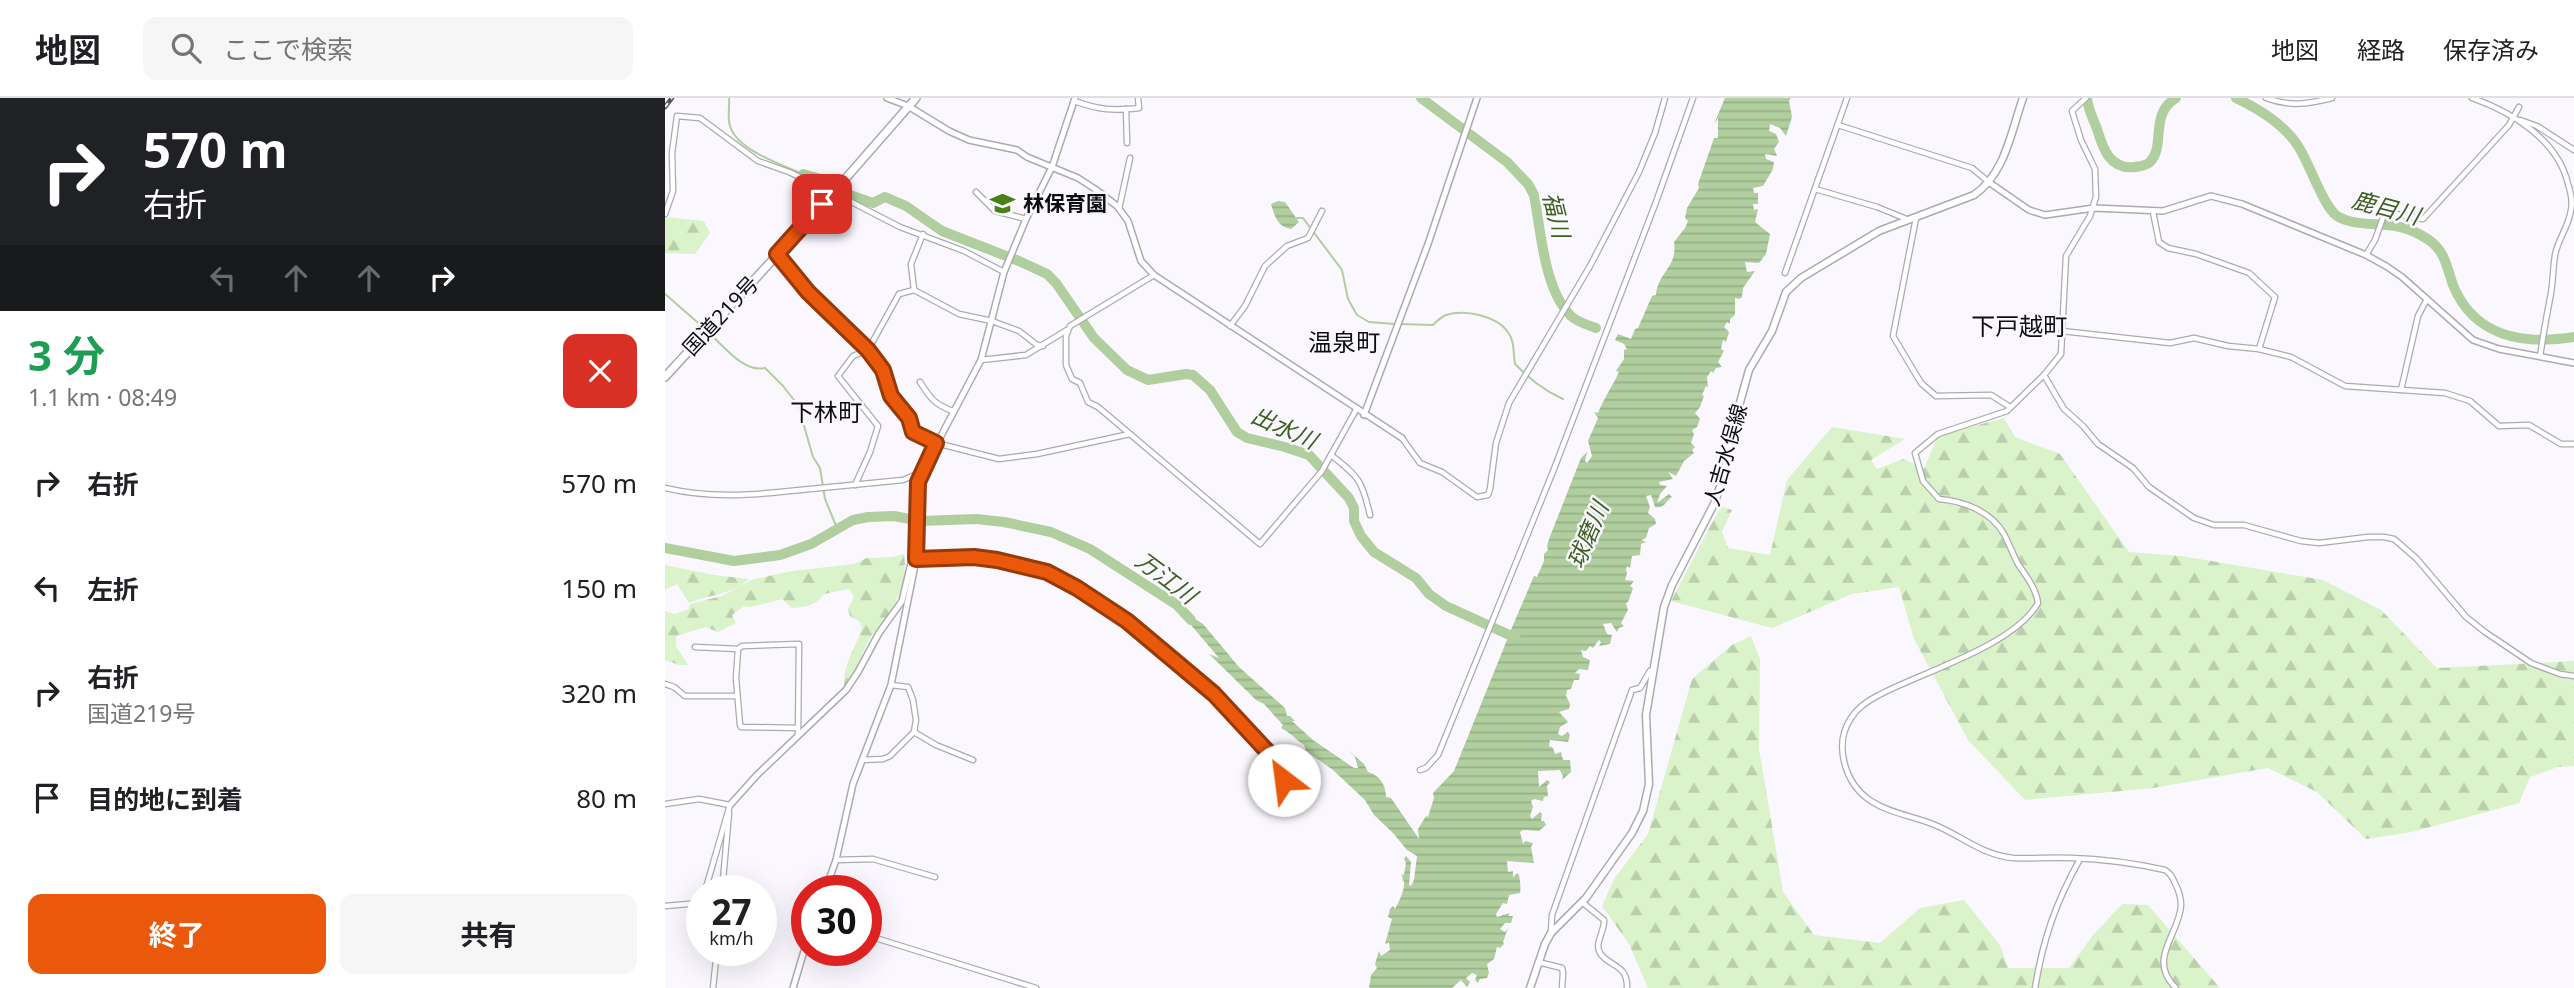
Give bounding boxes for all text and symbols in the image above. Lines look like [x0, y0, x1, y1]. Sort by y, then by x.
search box [143, 17, 633, 80]
text: 地図 [35, 27, 101, 72]
icon: search [167, 29, 205, 67]
text: ここで検索 [223, 31, 353, 67]
text: 地図 [2271, 33, 2319, 66]
text: 経路 [2357, 33, 2405, 66]
text: 保存済み [2443, 33, 2539, 66]
text: 570 m [143, 116, 288, 182]
icon: right [28, 126, 119, 217]
pin [792, 174, 852, 234]
text: 右折 [143, 182, 207, 225]
water label: 鹿目川 [2349, 183, 2427, 232]
icon: arrive [803, 185, 841, 223]
place label: 林保育園 [1023, 189, 1107, 217]
water label: 福川 [1536, 189, 1579, 244]
school or university icon: 林保育園 [989, 190, 1017, 218]
icon: left [204, 259, 242, 297]
icon: ahead [277, 259, 315, 297]
icon: ahead [350, 259, 388, 297]
icon: right [423, 259, 461, 297]
street label: 国道219号 [676, 270, 764, 361]
district label: 下戸越町 [1971, 309, 2067, 342]
district label: 温泉町 [1308, 325, 1380, 358]
text: 3 分 [28, 326, 105, 383]
button: close [563, 334, 637, 408]
text: 1.1 km · 08:49 [28, 381, 177, 413]
district label: 下林町 [790, 395, 862, 428]
water label: 出水川 [1246, 398, 1325, 457]
street label: 人吉水俣線 [1697, 400, 1753, 509]
icon: right [28, 464, 66, 502]
text: 570 m [561, 465, 637, 501]
text: 右折 [87, 466, 139, 502]
water label: 球磨川 [1559, 494, 1616, 573]
water label: 万江川 [1129, 544, 1206, 613]
icon: left [28, 569, 66, 607]
text: 150 m [561, 570, 637, 606]
text: 左折 [87, 571, 139, 607]
text: 右折 [87, 659, 139, 695]
icon: right [28, 674, 66, 712]
text: 320 m [561, 675, 637, 711]
text: 国道219号 [87, 697, 195, 729]
position arrow [1247, 743, 1321, 817]
icon: arrive [28, 779, 66, 817]
text: 80 m [576, 780, 637, 816]
text: 目的地に到着 [87, 781, 243, 817]
speed limit sign: 30 [791, 875, 882, 966]
text: 27 [711, 888, 752, 935]
button: 終了 [28, 894, 326, 974]
button: 共有 [340, 894, 637, 974]
text: km/h [709, 926, 754, 950]

